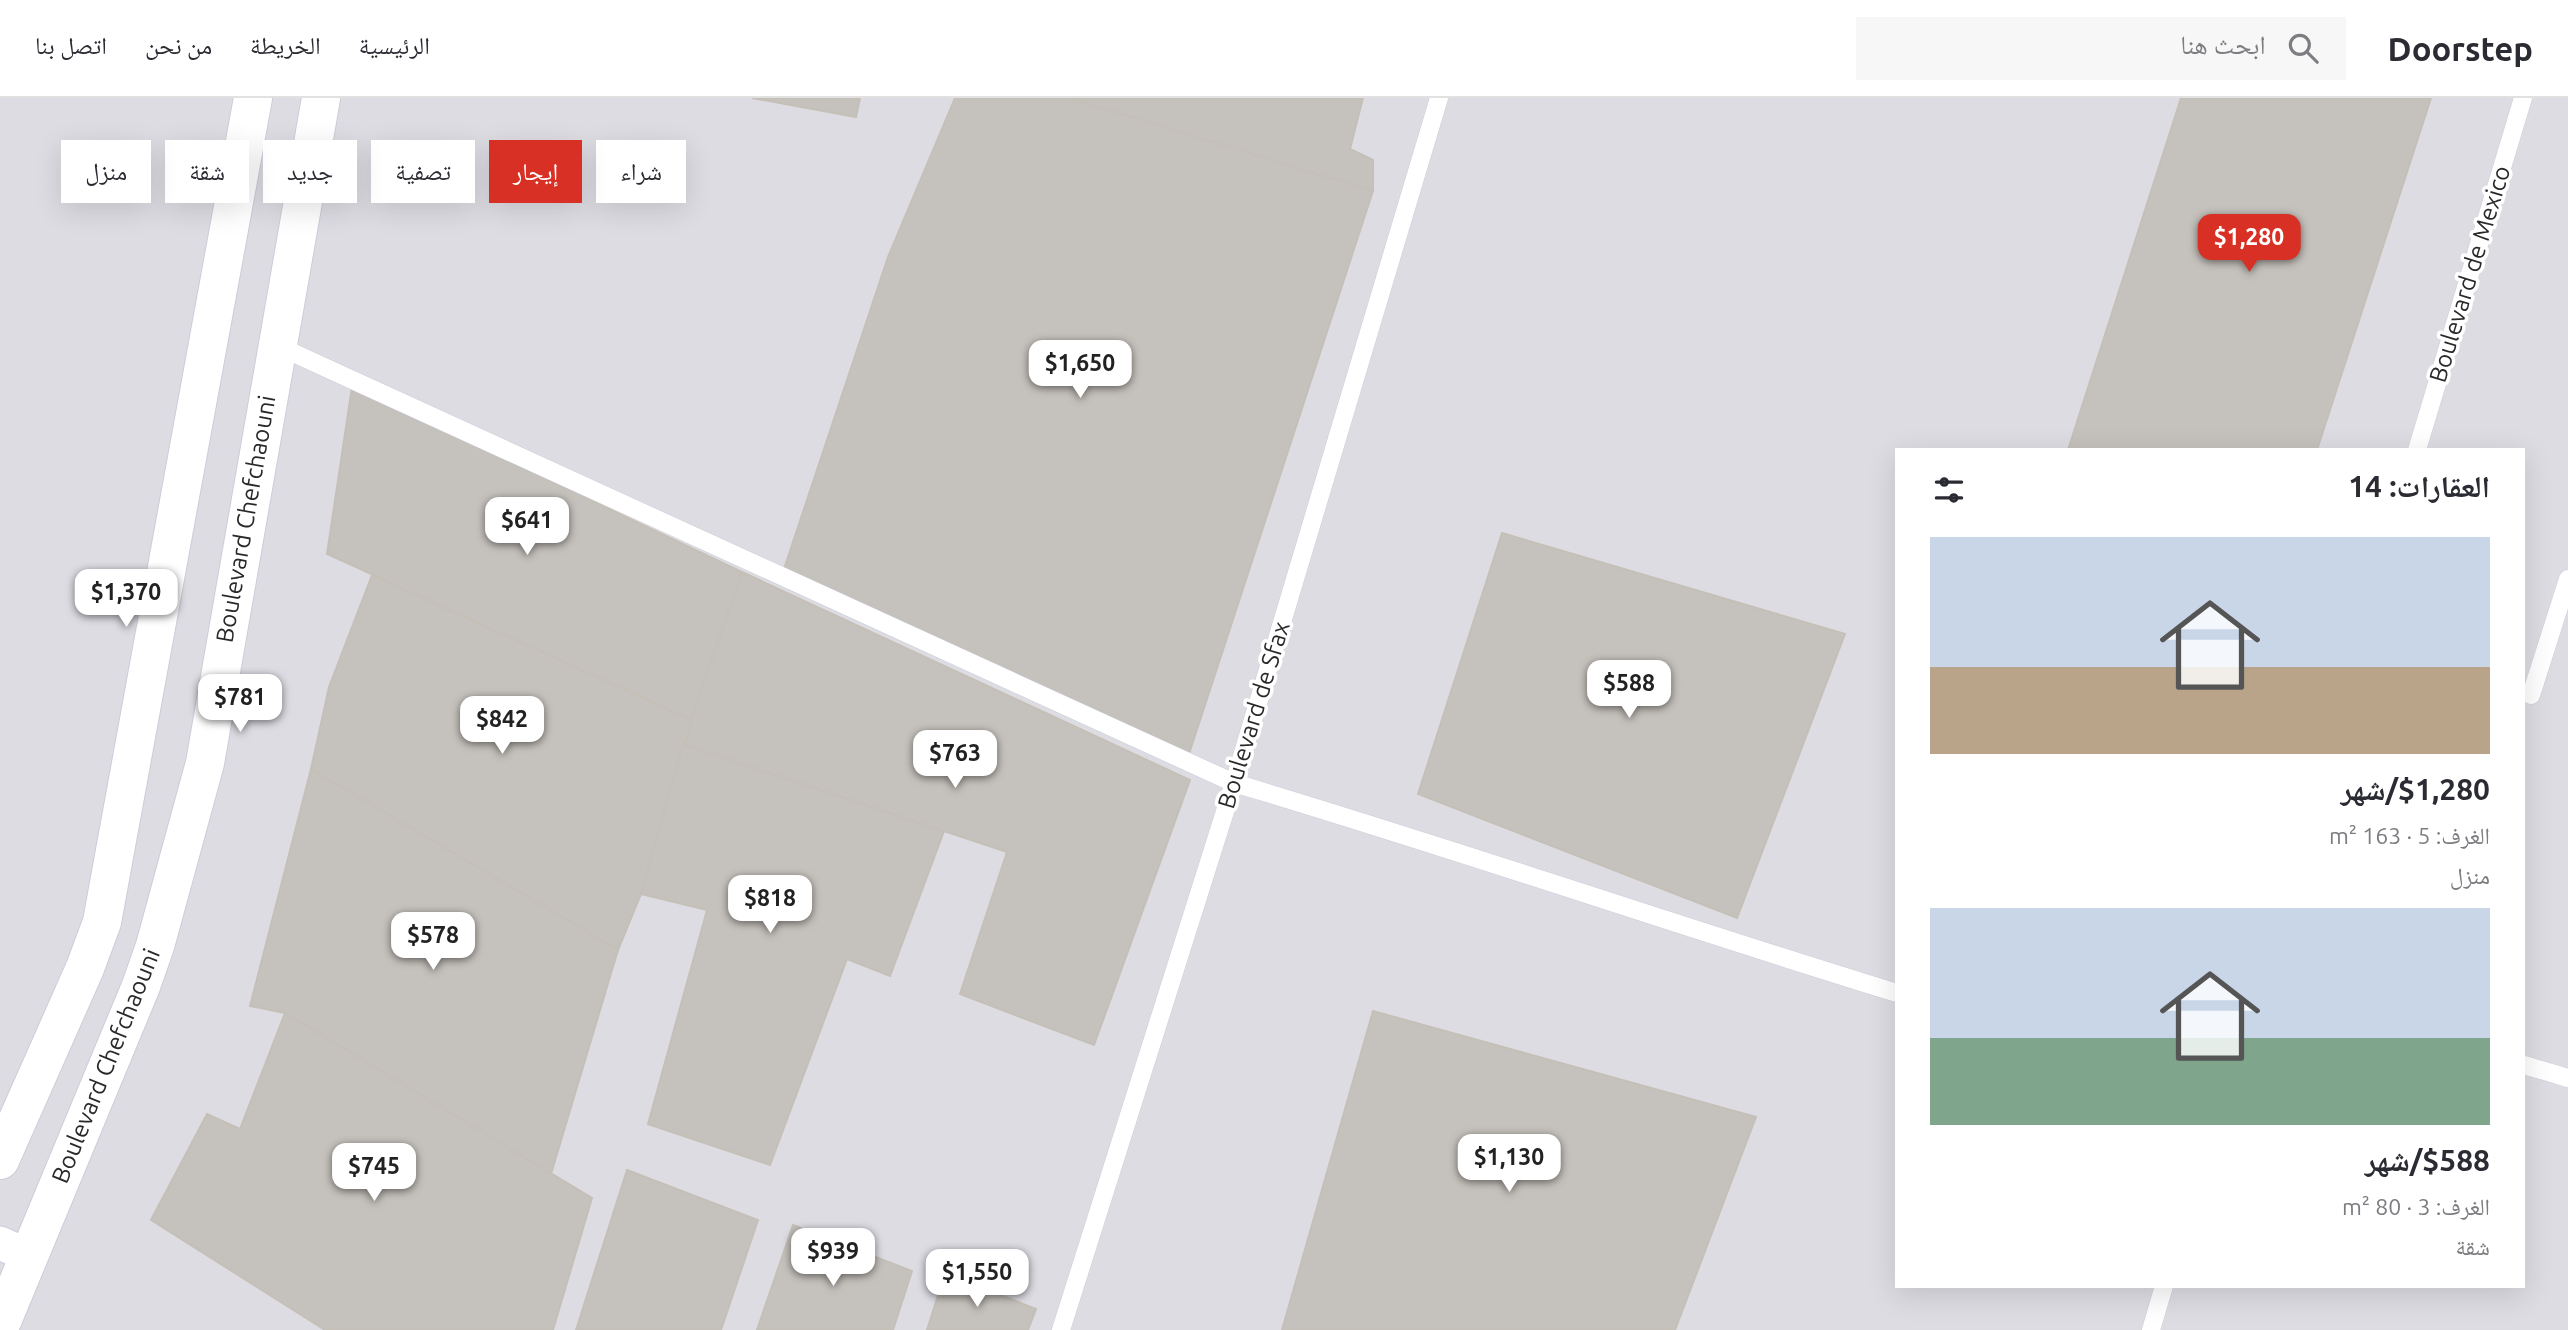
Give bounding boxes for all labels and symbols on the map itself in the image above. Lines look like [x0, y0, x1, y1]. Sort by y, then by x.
street label: Boulevard de Mexico [2424, 162, 2515, 385]
pin: $1,280 [2192, 214, 2306, 274]
pin: $1,650 [1023, 341, 1137, 400]
street label: Boulevard Chefchaouni [210, 393, 281, 645]
pin: $641 [486, 498, 568, 557]
pin: $1,370 [69, 570, 183, 629]
street label: Boulevard de Sfax [1212, 618, 1295, 812]
pin: $588 [1588, 660, 1670, 720]
pin: $781 [199, 674, 281, 734]
pin: $842 [461, 696, 543, 756]
pin: $763 [914, 730, 996, 790]
pin: $818 [729, 876, 811, 935]
pin: $578 [392, 912, 474, 972]
street label: Boulevard Chefchaouni [46, 945, 165, 1187]
pin: $1,130 [1452, 1134, 1566, 1194]
pin: $745 [333, 1144, 415, 1203]
pin: $939 [792, 1228, 874, 1288]
pin: $1,550 [920, 1250, 1034, 1309]

